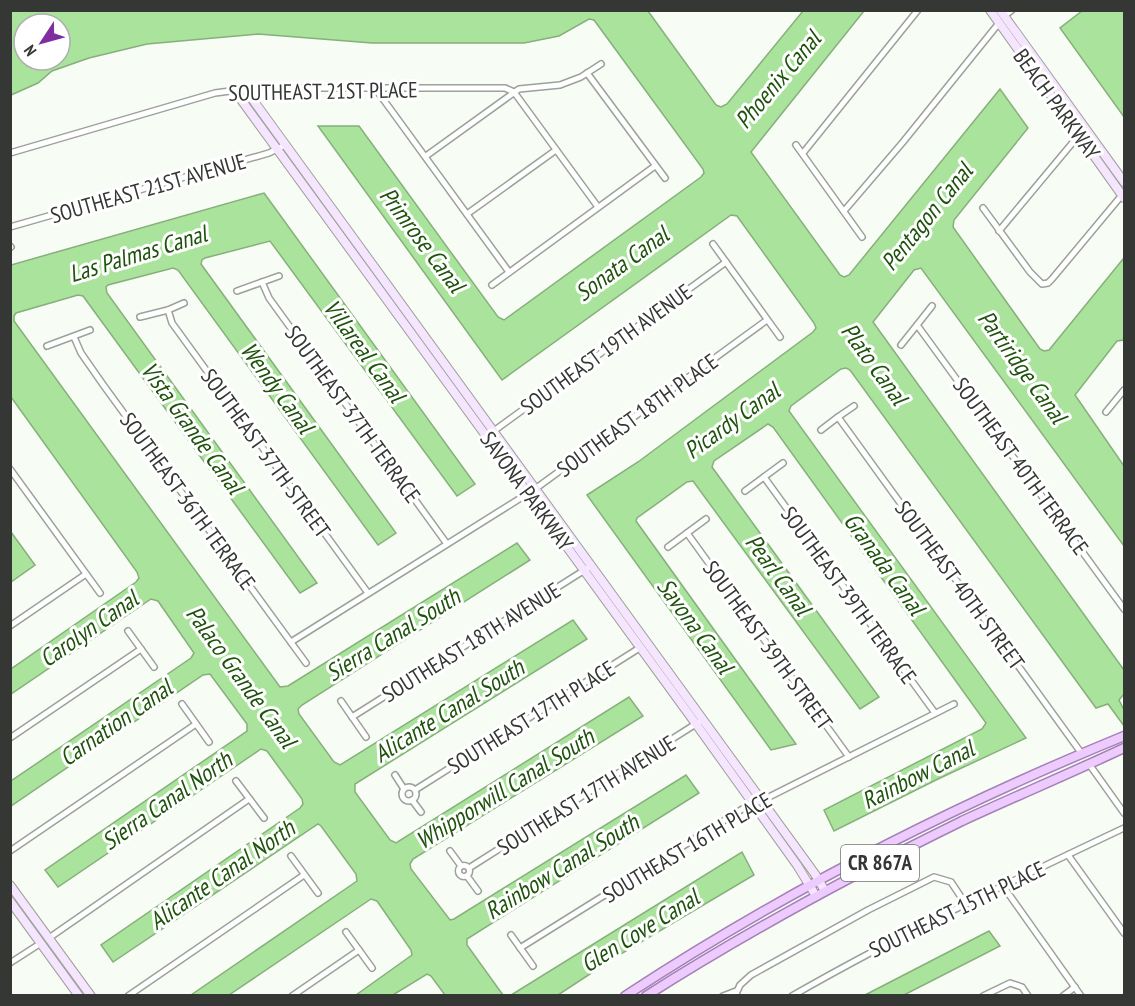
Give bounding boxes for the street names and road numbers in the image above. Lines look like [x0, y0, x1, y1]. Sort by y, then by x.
street label: BEACH PARKWAY [1007, 43, 1107, 165]
street label: SOUTHEAST 21ST PLACE [228, 75, 418, 107]
street label: SOUTHEAST 21ST AVENUE [47, 147, 249, 229]
street label: SOUTHEAST 19TH AVENUE [515, 277, 697, 421]
street label: SOUTHEAST 37TH TERRACE [279, 320, 427, 508]
street label: SOUTHEAST 18TH PLACE [551, 347, 723, 483]
street label: SOUTHEAST 37TH STREET [195, 363, 337, 543]
street label: SOUTHEAST 40TH TERRACE [947, 372, 1095, 560]
street label: SOUTHEAST 36TH TERRACE [114, 407, 262, 595]
street label: SAVONA PARKWAY [474, 426, 580, 556]
street label: SOUTHEAST 40TH STREET [889, 495, 1031, 675]
street label: SOUTHEAST 39TH TERRACE [775, 501, 923, 689]
street label: SOUTHEAST 39TH STREET [697, 555, 839, 735]
street label: SOUTHEAST 18TH AVENUE [377, 576, 565, 708]
street label: SOUTHEAST 17TH PLACE [442, 654, 620, 780]
street label: SOUTHEAST 17TH AVENUE [492, 729, 680, 861]
street label: SOUTHEAST 16TH PLACE [597, 785, 777, 909]
road number: CR 867A [841, 845, 919, 881]
street label: SOUTHEAST 15TH PLACE [864, 854, 1050, 964]

